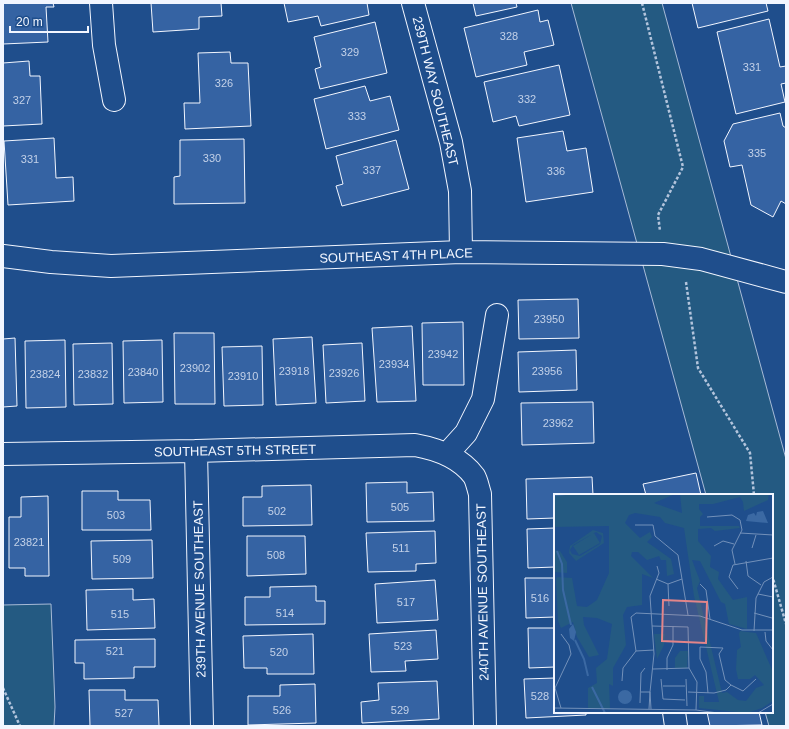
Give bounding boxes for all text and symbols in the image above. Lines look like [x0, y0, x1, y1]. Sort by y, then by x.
scale bar [10, 8, 88, 34]
text: 20 m [16, 15, 43, 29]
street label: 239TH WAY SOUTHEAST [410, 15, 461, 168]
house number: 328 [500, 30, 518, 42]
house number: 329 [341, 46, 359, 58]
house number: 331 [743, 61, 761, 73]
house number: 326 [215, 77, 233, 89]
house number: 332 [518, 93, 536, 105]
house number: 327 [13, 94, 31, 106]
house number: 333 [348, 110, 366, 122]
house number: 335 [748, 147, 766, 159]
house number: 330 [203, 152, 221, 164]
house number: 331 [21, 153, 39, 165]
house number: 337 [363, 164, 381, 176]
house number: 336 [547, 165, 565, 177]
street label: SOUTHEAST 4TH PLACE [319, 245, 473, 266]
house number: 23950 [534, 313, 564, 325]
house number: 23942 [428, 348, 458, 360]
house number: 23934 [379, 358, 409, 370]
house number: 23902 [180, 362, 210, 374]
house number: 23918 [279, 365, 309, 377]
house number: 23956 [532, 365, 562, 377]
house number: 23840 [128, 366, 158, 378]
house number: 23926 [329, 367, 359, 379]
house number: 23824 [30, 368, 60, 380]
house number: 23832 [78, 368, 108, 380]
house number: 23910 [228, 370, 258, 382]
house number: 23962 [543, 417, 573, 429]
street label: SOUTHEAST 5TH STREET [154, 442, 316, 459]
inset map [554, 494, 773, 713]
street label: 239TH AVENUE SOUTHEAST [190, 500, 209, 678]
house number: 505 [391, 501, 409, 513]
street label: 240TH AVENUE SOUTHEAST [473, 503, 492, 681]
house number: 502 [268, 505, 286, 517]
house number: 503 [107, 509, 125, 521]
house number: 23821 [14, 536, 44, 548]
house number: 511 [392, 542, 410, 554]
house number: 508 [267, 549, 285, 561]
house number: 509 [113, 553, 131, 565]
house number: 516 [531, 592, 549, 604]
house number: 517 [397, 596, 415, 608]
house number: 514 [276, 607, 294, 619]
house number: 515 [111, 608, 129, 620]
house number: 523 [394, 640, 412, 652]
house number: 521 [106, 645, 124, 657]
house number: 520 [270, 646, 288, 658]
house number: 528 [531, 690, 549, 702]
house number: 526 [273, 704, 291, 716]
house number: 529 [391, 704, 409, 716]
house number: 527 [115, 707, 133, 719]

